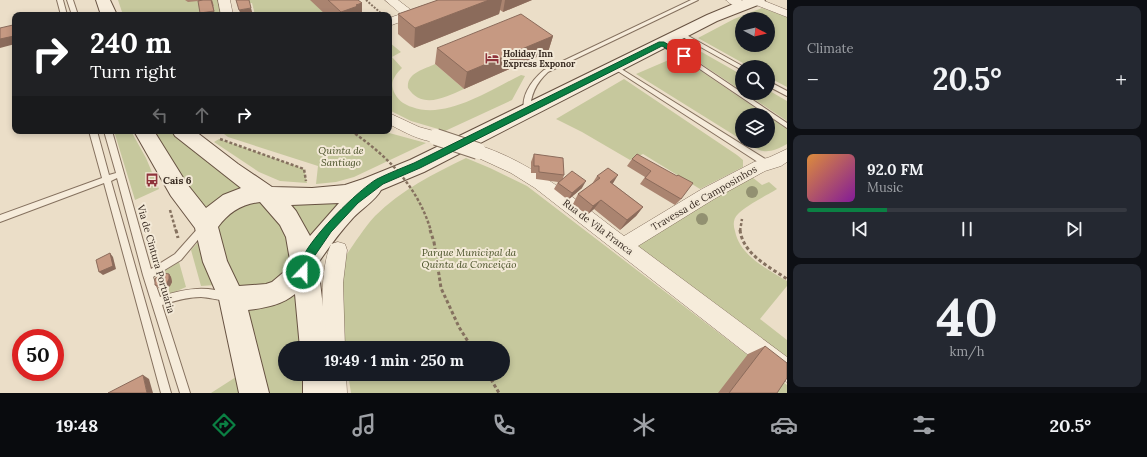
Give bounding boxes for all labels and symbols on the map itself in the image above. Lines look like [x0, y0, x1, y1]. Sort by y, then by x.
north arrow [735, 12, 775, 52]
pin [667, 39, 701, 73]
place label: Holiday Inn Express Exponor [503, 48, 576, 69]
hotel icon: Holiday Inn Express Exponor [484, 50, 500, 66]
park label: Quinta de Santiago [318, 144, 364, 169]
street label: Travessa de Camposinhos [649, 162, 760, 234]
bus stop icon: Cais 6 [144, 172, 160, 188]
place label: Cais 6 [163, 174, 192, 187]
street label: Rua de Vila Franca [560, 196, 636, 258]
street label: Via de Cintura Portuária [134, 202, 178, 315]
park label: Parque Municipal da Quinta da Conceição [422, 246, 517, 271]
position arrow [282, 251, 324, 293]
speed limit sign: 50 [12, 329, 64, 381]

